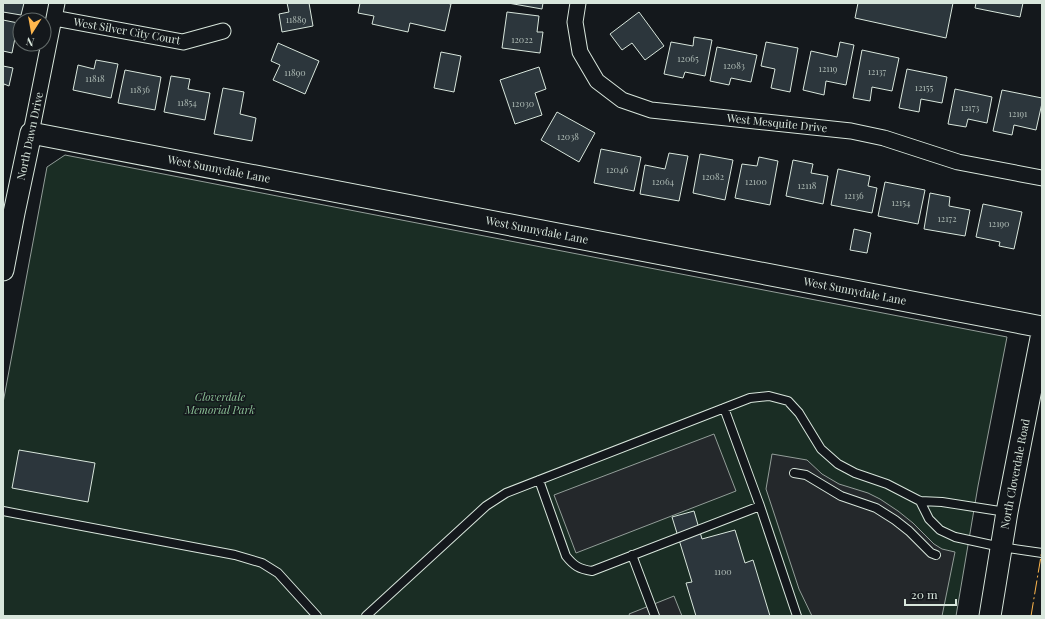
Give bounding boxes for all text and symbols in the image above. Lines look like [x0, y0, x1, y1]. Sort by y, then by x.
north arrow [12, 12, 52, 52]
house number: 11889 [286, 13, 307, 25]
street label: West Silver City Court [72, 14, 182, 47]
house number: 12022 [511, 33, 533, 45]
text: N [25, 34, 35, 50]
house number: 12065 [677, 52, 699, 64]
house number: 12083 [723, 59, 745, 71]
house number: 12119 [819, 62, 838, 74]
house number: 12137 [868, 65, 887, 77]
house number: 11890 [284, 66, 306, 78]
house number: 11818 [85, 72, 105, 84]
house number: 12155 [915, 81, 933, 93]
house number: 11836 [130, 83, 150, 95]
street label: North Dawn Drive [13, 90, 46, 181]
house number: 11854 [177, 96, 197, 108]
house number: 12030 [512, 97, 534, 109]
house number: 12173 [961, 101, 979, 113]
house number: 12191 [1009, 107, 1028, 119]
street label: West Mesquite Drive [725, 110, 828, 135]
house number: 12038 [557, 130, 579, 142]
street label: West Sunnydale Lane [166, 151, 272, 186]
house number: 12046 [606, 163, 628, 175]
house number: 12082 [702, 170, 724, 182]
house number: 12064 [652, 175, 675, 187]
house number: 12100 [745, 175, 767, 187]
house number: 12118 [798, 179, 817, 191]
house number: 12136 [844, 189, 864, 201]
house number: 12154 [891, 196, 911, 208]
street label: West Sunnydale Lane [484, 212, 590, 247]
house number: 12172 [938, 212, 956, 224]
house number: 12190 [989, 217, 1009, 229]
street label: West Sunnydale Lane [802, 273, 908, 308]
park label: Cloverdale Memorial Park [184, 389, 255, 417]
street label: North Cloverdale Road [996, 417, 1033, 530]
house number: 1100 [714, 565, 732, 577]
scale bar [905, 581, 956, 607]
text: 20 m [911, 586, 938, 602]

